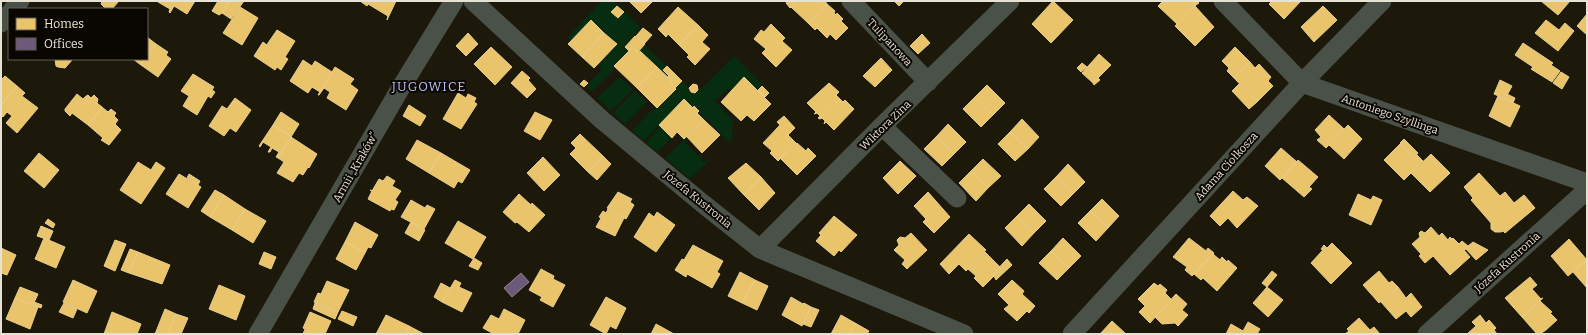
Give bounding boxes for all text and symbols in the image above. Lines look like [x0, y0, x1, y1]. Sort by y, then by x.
legend [8, 8, 148, 60]
street label: Tulipanowa [865, 16, 915, 69]
text: Homes [44, 17, 84, 31]
text: Offices [44, 37, 83, 51]
district label: JUGOWICE [391, 79, 466, 94]
street label: Antoniego Szyllinga [1340, 92, 1440, 137]
street label: Wiktora Zina [857, 98, 914, 153]
street label: Adama Ciołkosza [1192, 129, 1260, 203]
street label: Armii „Kraków” [330, 130, 381, 204]
street label: Józefa Kustronia [660, 167, 734, 231]
street label: Józefa Kustronia [1471, 230, 1543, 296]

